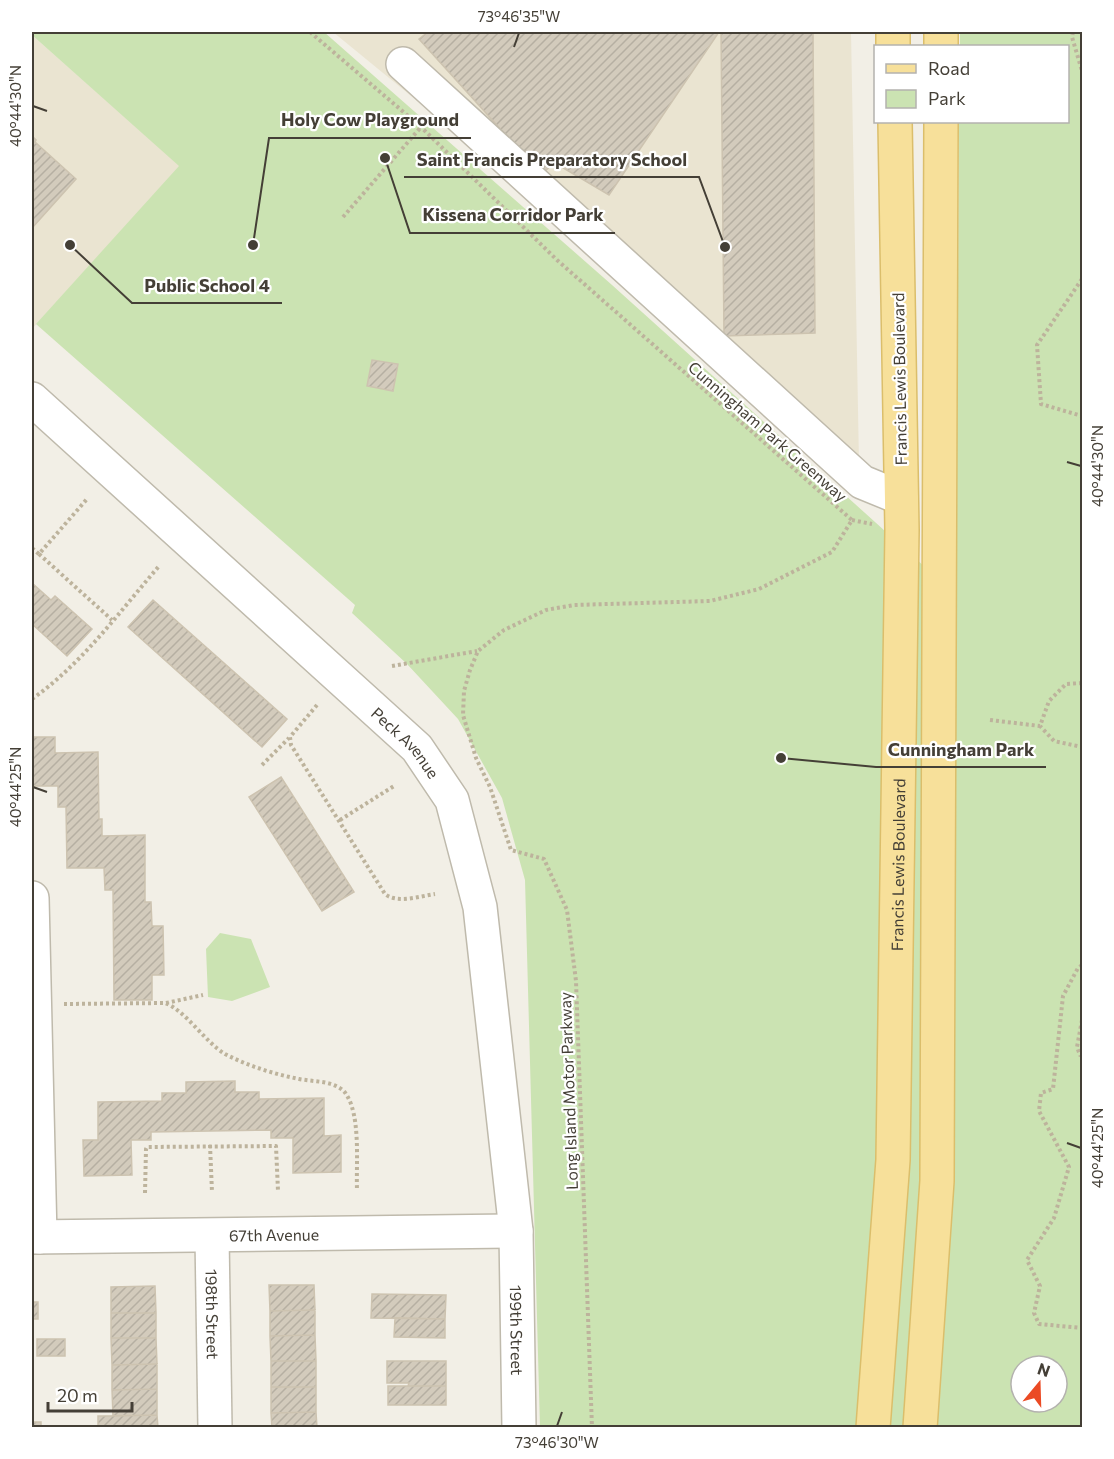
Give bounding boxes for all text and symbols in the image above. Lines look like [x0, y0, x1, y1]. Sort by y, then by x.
text: 73°46'35"W [478, 7, 560, 25]
legend [874, 45, 1069, 123]
text: Road [928, 57, 970, 79]
text: 40°44'30"N [6, 65, 24, 147]
text: Park [928, 87, 966, 109]
callout: Holy Cow Playground [269, 102, 471, 138]
text: Holy Cow Playground [281, 108, 459, 130]
callout: Saint Francis Preparatory School [404, 141, 699, 177]
text: Saint Francis Preparatory School [417, 148, 687, 170]
callout: Kissena Corridor Park [410, 197, 615, 233]
text: Kissena Corridor Park [422, 203, 604, 225]
callout: Public School 4 [132, 267, 282, 303]
text: Public School 4 [144, 274, 270, 296]
street label: Francis Lewis Boulevard [888, 293, 910, 465]
street label: Cunningham Park Greenway [685, 357, 851, 505]
text: 40°44'30"N [1088, 425, 1106, 507]
street label: Peck Avenue [368, 702, 444, 782]
callout: Cunningham Park [876, 731, 1046, 767]
text: Cunningham Park [888, 738, 1035, 760]
text: 40°44'25"N [6, 747, 24, 827]
street label: Francis Lewis Boulevard [886, 778, 908, 951]
street label: Long Island Motor Parkway [555, 992, 581, 1190]
text: 40°44'25"N [1088, 1108, 1106, 1188]
street label: 67th Avenue [229, 1224, 319, 1244]
street label: 198th Street [203, 1269, 223, 1360]
street label: 199th Street [507, 1285, 528, 1376]
north arrow [1009, 1354, 1069, 1414]
text: N [1035, 1358, 1053, 1380]
scale bar [48, 1375, 132, 1413]
text: 20 m [57, 1384, 98, 1406]
text: 73°46'30"W [515, 1433, 599, 1451]

